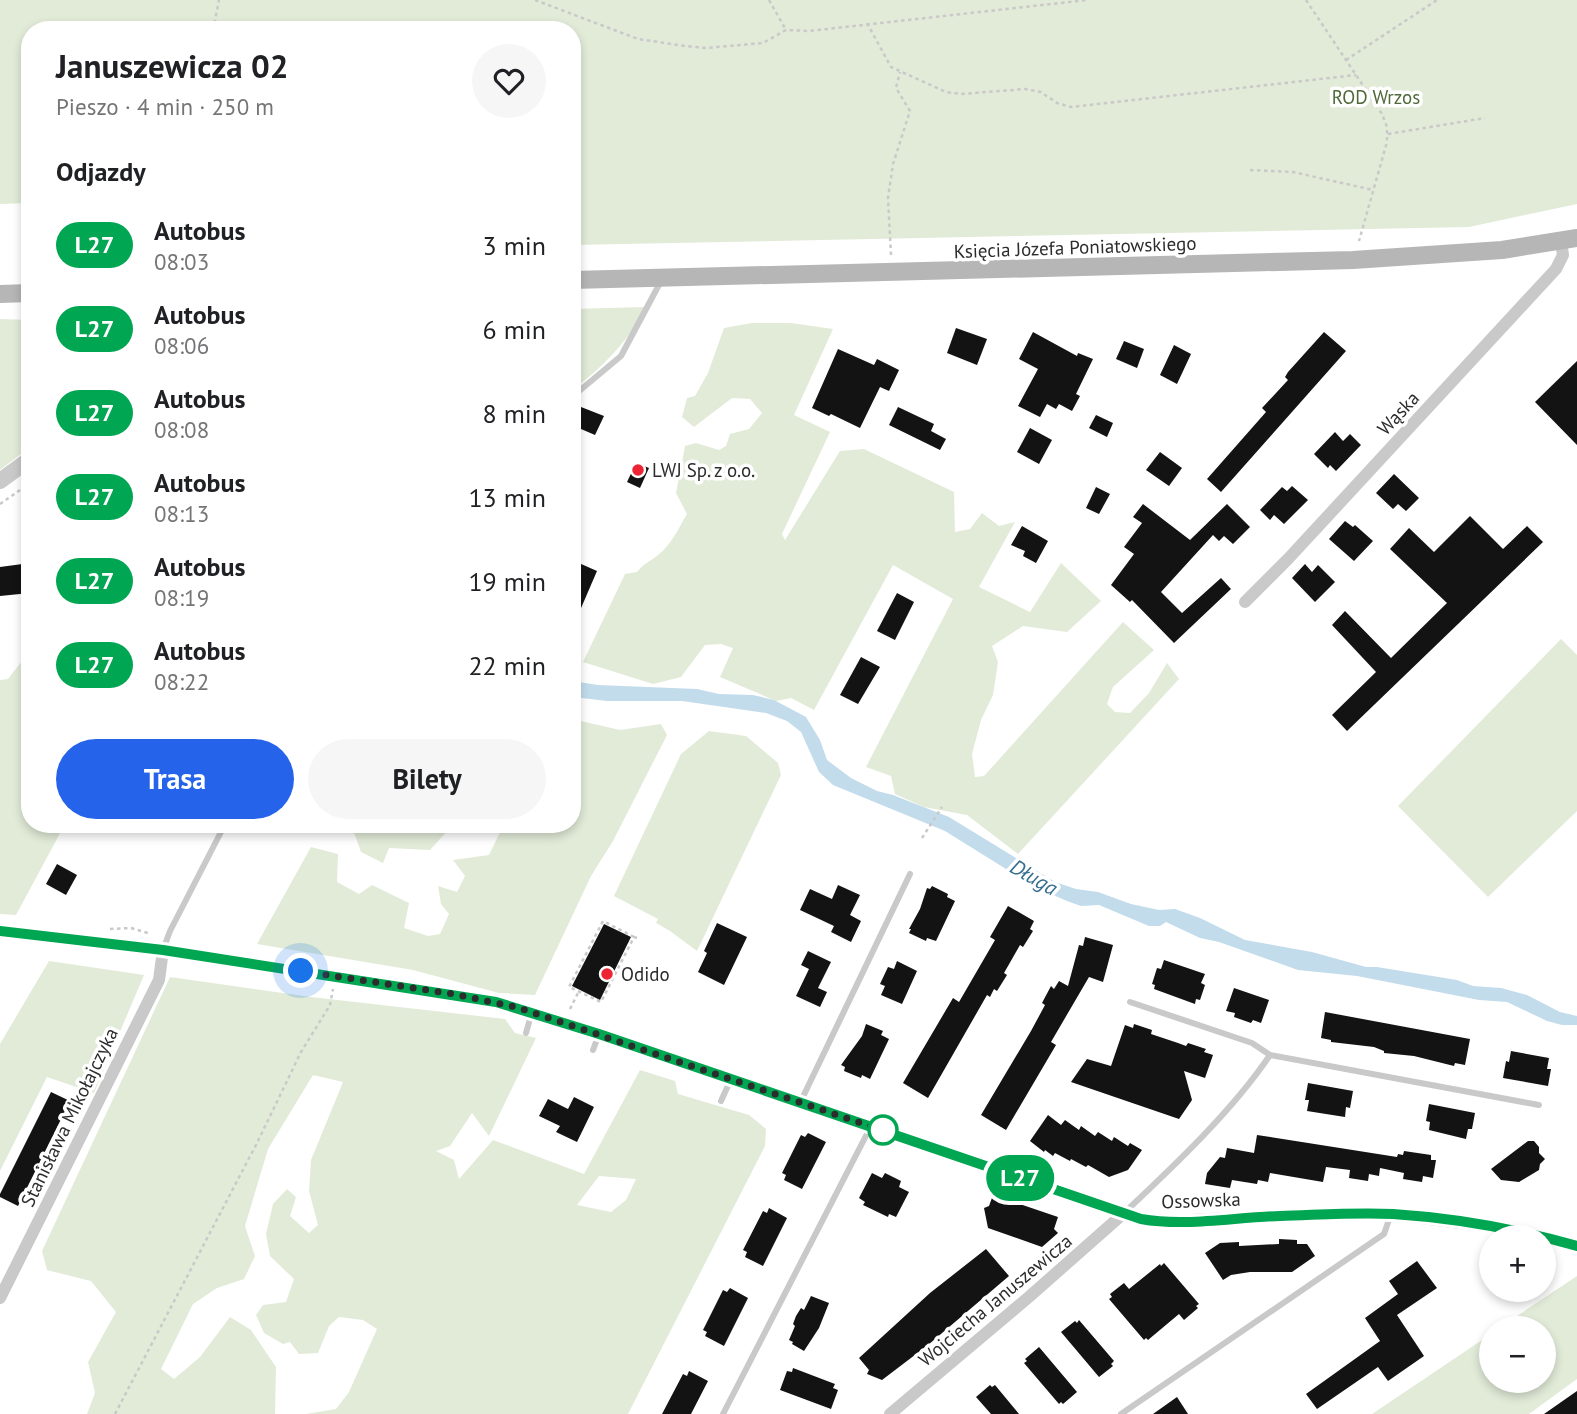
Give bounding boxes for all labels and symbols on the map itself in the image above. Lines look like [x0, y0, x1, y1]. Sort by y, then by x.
park label: ROD Wrzos [1332, 85, 1420, 109]
street label: Księcia Józefa Poniatowskiego [953, 231, 1197, 263]
street label: Wąska [1372, 386, 1424, 440]
place label: LWJ Sp. z o.o. [652, 458, 755, 482]
marker: LWJ Sp. z o.o. [630, 462, 646, 478]
water label: Długa [1005, 853, 1063, 902]
your location [283, 953, 318, 988]
place label: Odido [621, 962, 670, 986]
marker: Odido [599, 966, 615, 982]
street label: Stanisława Mikołajczyka [15, 1024, 123, 1210]
unlabelled marker [868, 1115, 898, 1145]
line badge: L27 [980, 1155, 1060, 1201]
street label: Ossowska [1161, 1187, 1241, 1213]
street label: Wojciecha Januszewicza [913, 1229, 1077, 1371]

